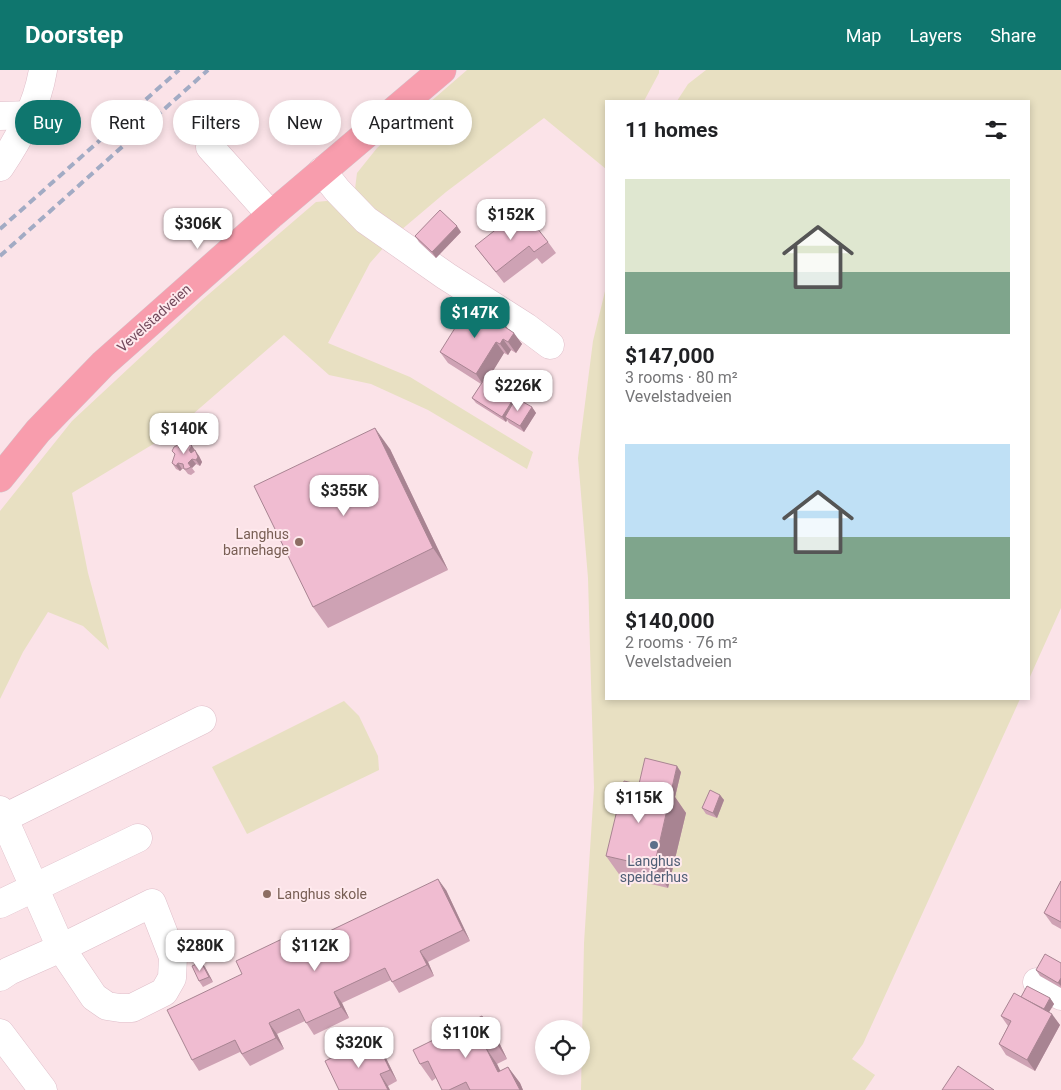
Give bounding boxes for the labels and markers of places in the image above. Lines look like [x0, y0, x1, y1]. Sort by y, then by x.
pin: $152K [476, 198, 546, 241]
pin: $306K [163, 208, 233, 250]
pin: $147K [440, 296, 510, 339]
pin: $226K [483, 370, 553, 412]
pin: $140K [149, 412, 219, 455]
pin: $355K [309, 474, 379, 517]
place label: Langhus barnehage [223, 526, 289, 558]
marker: Langhus barnehage [293, 536, 305, 548]
pin: $115K [604, 782, 674, 824]
marker: Langhus speiderhus [648, 839, 660, 851]
place label: Langhus speiderhus [620, 853, 688, 885]
place label: Langhus skole [277, 886, 367, 902]
marker: Langhus skole [261, 888, 273, 900]
pin: $280K [165, 930, 235, 972]
pin: $112K [280, 930, 350, 972]
pin: $110K [431, 1016, 501, 1059]
pin: $320K [324, 1026, 394, 1069]

